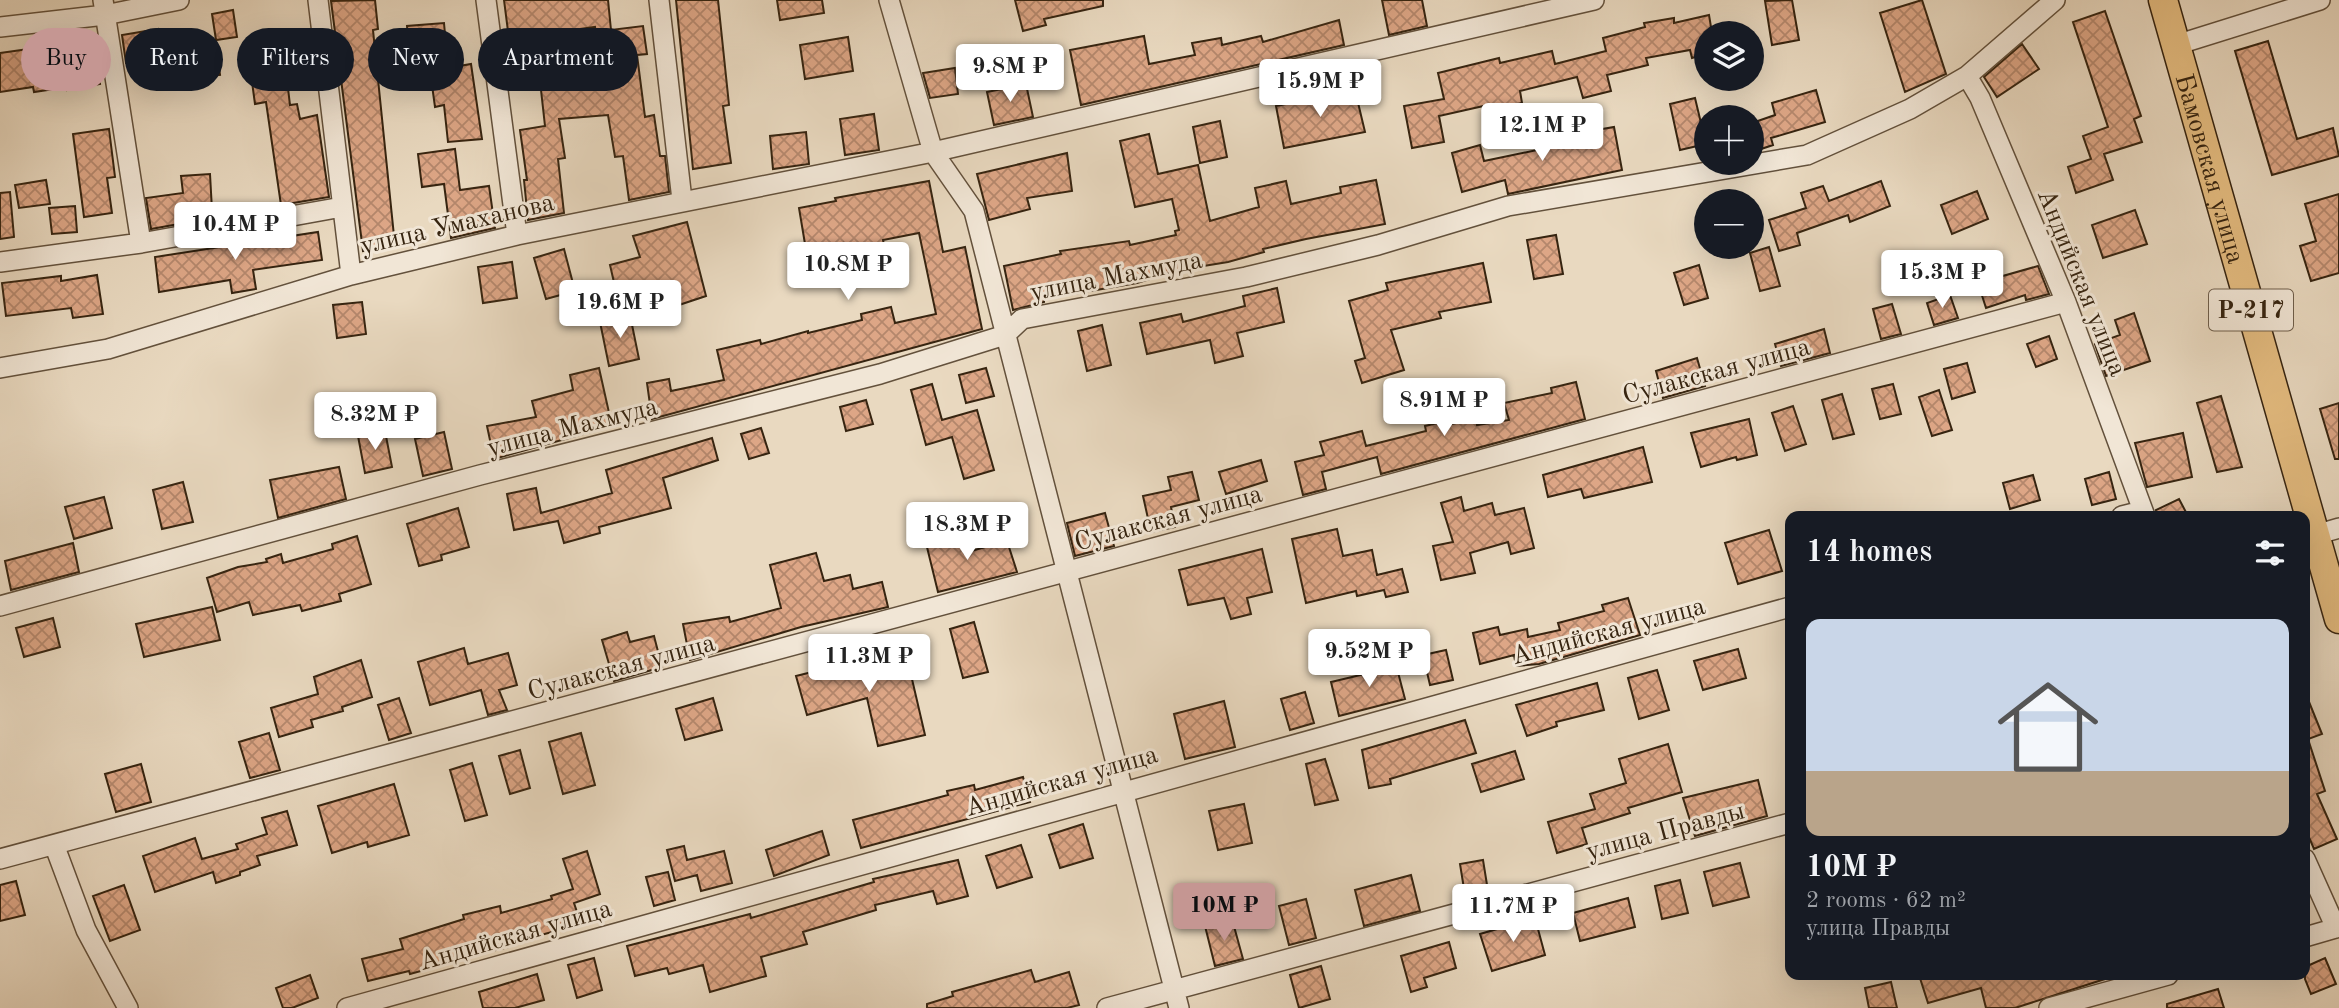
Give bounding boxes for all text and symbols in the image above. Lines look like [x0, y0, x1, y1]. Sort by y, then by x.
map controls [1694, 21, 1764, 259]
button: layers [1694, 21, 1764, 91]
chip: Buy [21, 28, 111, 91]
chip: Rent [125, 28, 223, 91]
chip: Filters [237, 28, 354, 91]
chip: New [368, 28, 464, 91]
chip: Apartment [478, 28, 638, 91]
pin: 9.8M ₽ [953, 44, 1067, 104]
text: 9.8M ₽ [972, 55, 1048, 78]
pin: 15.9M ₽ [1255, 60, 1385, 119]
text: 15.9M ₽ [1275, 70, 1365, 93]
street label: Бамовская улица [2170, 71, 2248, 267]
pin: 12.1M ₽ [1477, 104, 1607, 163]
button: + [1694, 105, 1764, 175]
text: 12.1M ₽ [1497, 114, 1587, 137]
street label: Андийская улица [2032, 185, 2131, 380]
button: − [1694, 189, 1764, 259]
street label: улица Умаханова [358, 190, 557, 260]
pin: 10.4M ₽ [170, 202, 300, 262]
text: 10.4M ₽ [190, 213, 280, 236]
pin: 10.8M ₽ [783, 243, 913, 302]
street label: улица Махмуда [1028, 247, 1205, 306]
pin: 15.3M ₽ [1877, 250, 2007, 310]
text: 10.8M ₽ [803, 253, 893, 276]
text: 15.3M ₽ [1897, 261, 1987, 284]
pin: 19.6M ₽ [555, 280, 685, 340]
road number: Р-217 [2209, 290, 2293, 330]
text: 19.6M ₽ [575, 291, 665, 314]
street label: Сулакская улица [1620, 334, 1813, 410]
pin: 8.91M ₽ [1379, 378, 1509, 438]
text: 8.91M ₽ [1399, 389, 1489, 412]
pin: 8.32M ₽ [310, 392, 440, 452]
street label: улица Махмуда [484, 394, 661, 462]
text: 8.32M ₽ [330, 403, 420, 426]
street label: Сулакская улица [1072, 481, 1265, 557]
pin: 18.3M ₽ [902, 503, 1032, 562]
text: 18.3M ₽ [922, 513, 1012, 536]
icon: filters [2251, 534, 2289, 572]
text: 14 homes [1806, 538, 1932, 568]
street label: Андийская улица [1509, 594, 1708, 670]
street label: Сулакская улица [525, 630, 718, 706]
pin: 9.52M ₽ [1304, 630, 1434, 689]
pin: 11.3M ₽ [804, 634, 934, 694]
text: 9.52M ₽ [1324, 640, 1414, 663]
text: 11.3M ₽ [824, 645, 914, 668]
icon: home [1985, 664, 2111, 790]
street label: Андийская улица [962, 742, 1161, 822]
street label: улица Правды [1583, 798, 1748, 866]
text: 10M ₽ [1806, 853, 1897, 883]
pin: 10M ₽ [1175, 884, 1273, 943]
pin: 11.7M ₽ [1448, 884, 1578, 944]
text: 2 rooms · 62 m² [1806, 889, 1966, 912]
text: 10M ₽ [1189, 894, 1259, 917]
text: 11.7M ₽ [1468, 895, 1558, 918]
street label: Андийская улица [416, 896, 615, 976]
text: улица Правды [1806, 917, 1950, 940]

